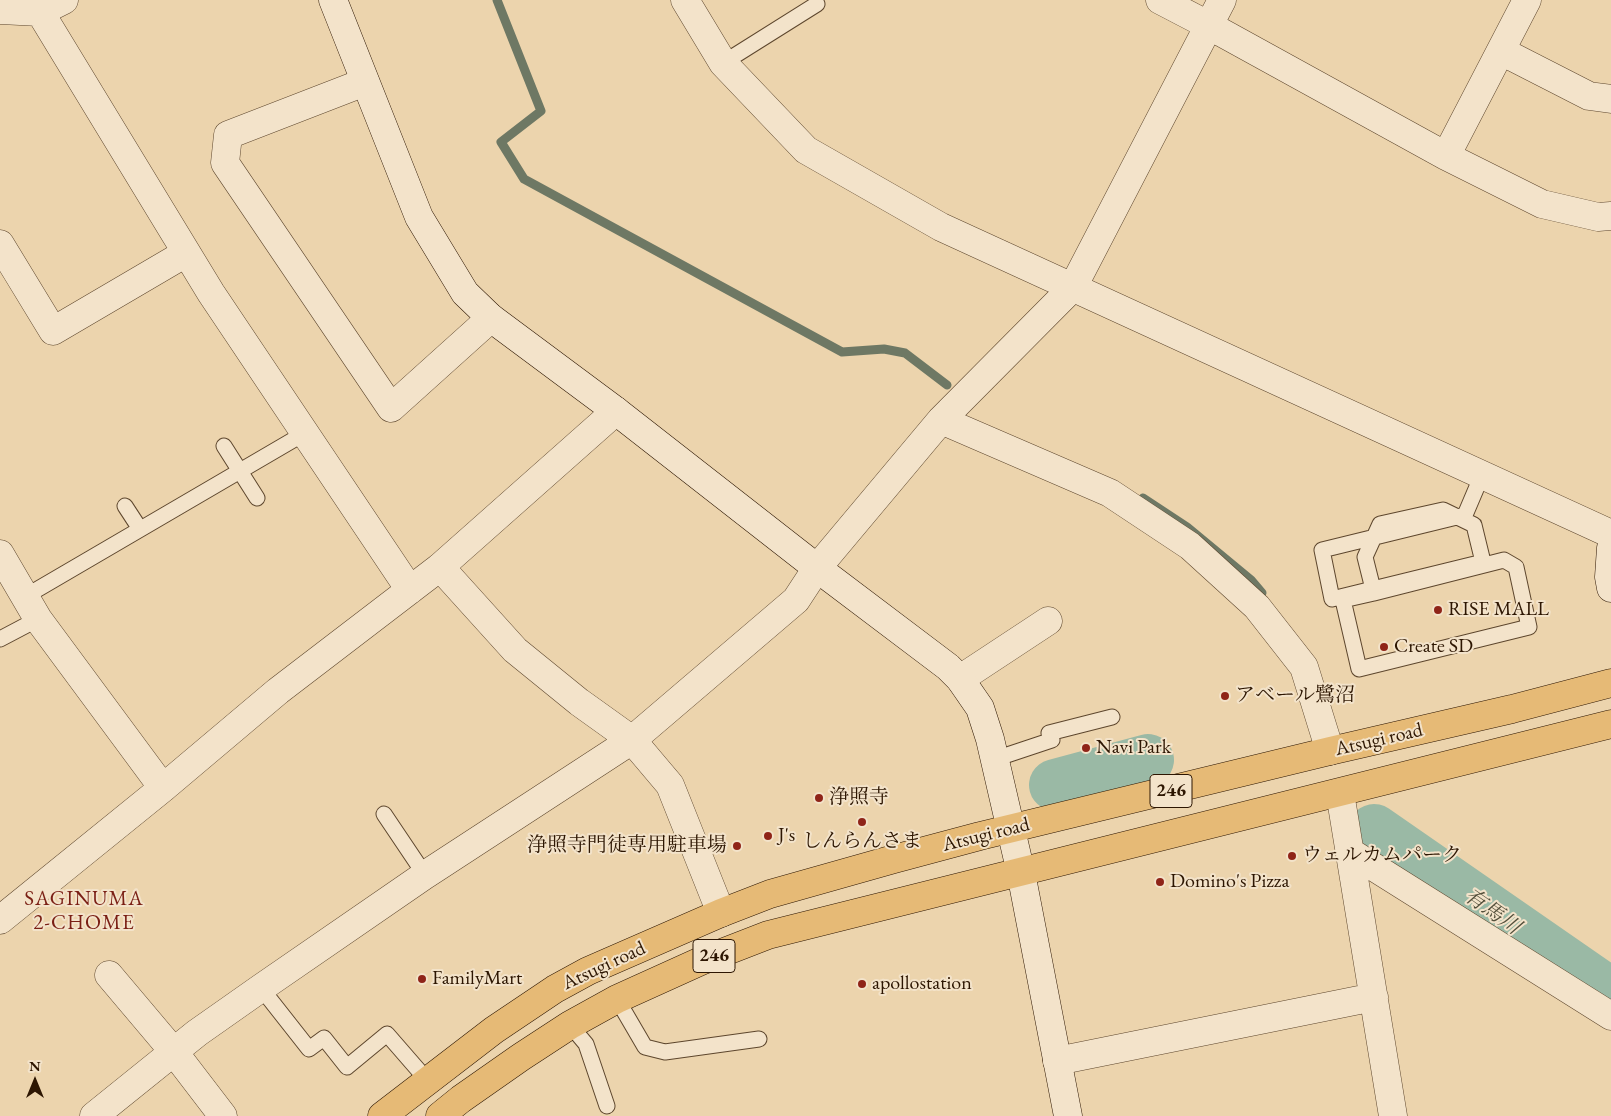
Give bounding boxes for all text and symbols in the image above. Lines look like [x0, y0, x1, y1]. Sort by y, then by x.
place label: RISE MALL [1448, 598, 1549, 622]
marker: RISE MALL [1432, 604, 1444, 616]
place label: Create SD [1394, 635, 1473, 659]
marker: Create SD [1378, 641, 1390, 653]
place label: アベール鷺沼 [1235, 684, 1355, 708]
marker: アベール鷺沼 [1219, 690, 1231, 702]
street label: Atsugi road [1333, 718, 1425, 762]
place label: Navi Park [1096, 736, 1171, 760]
marker: Navi Park [1080, 742, 1092, 754]
road number: 246 [1150, 774, 1192, 808]
place label: 浄照寺 [829, 786, 889, 810]
marker: 浄照寺 [813, 792, 825, 804]
street label: Atsugi road [940, 813, 1032, 857]
marker: しんらんさま [856, 816, 868, 828]
place label: J's [778, 824, 795, 848]
marker: J's [762, 830, 774, 842]
place label: しんらんさま [802, 830, 922, 854]
place label: 浄照寺門徒専用駐車場 [527, 834, 727, 858]
marker: 浄照寺門徒専用駐車場 [731, 840, 743, 852]
place label: ウェルカムパーク [1302, 844, 1462, 868]
marker: ウェルカムパーク [1286, 850, 1298, 862]
place label: Domino's Pizza [1170, 870, 1289, 894]
marker: Domino's Pizza [1154, 876, 1166, 888]
water label: 有馬川 [1459, 884, 1525, 940]
district label: SAGINUMA 2-CHOME [23, 886, 145, 936]
street label: Atsugi road [559, 936, 649, 996]
road number: 246 [693, 939, 735, 972]
place label: FamilyMart [432, 967, 522, 991]
place label: apollostation [872, 972, 972, 996]
marker: FamilyMart [416, 973, 428, 985]
marker: apollostation [856, 978, 868, 990]
north arrow [10, 1056, 60, 1106]
text: N [29, 1057, 41, 1075]

